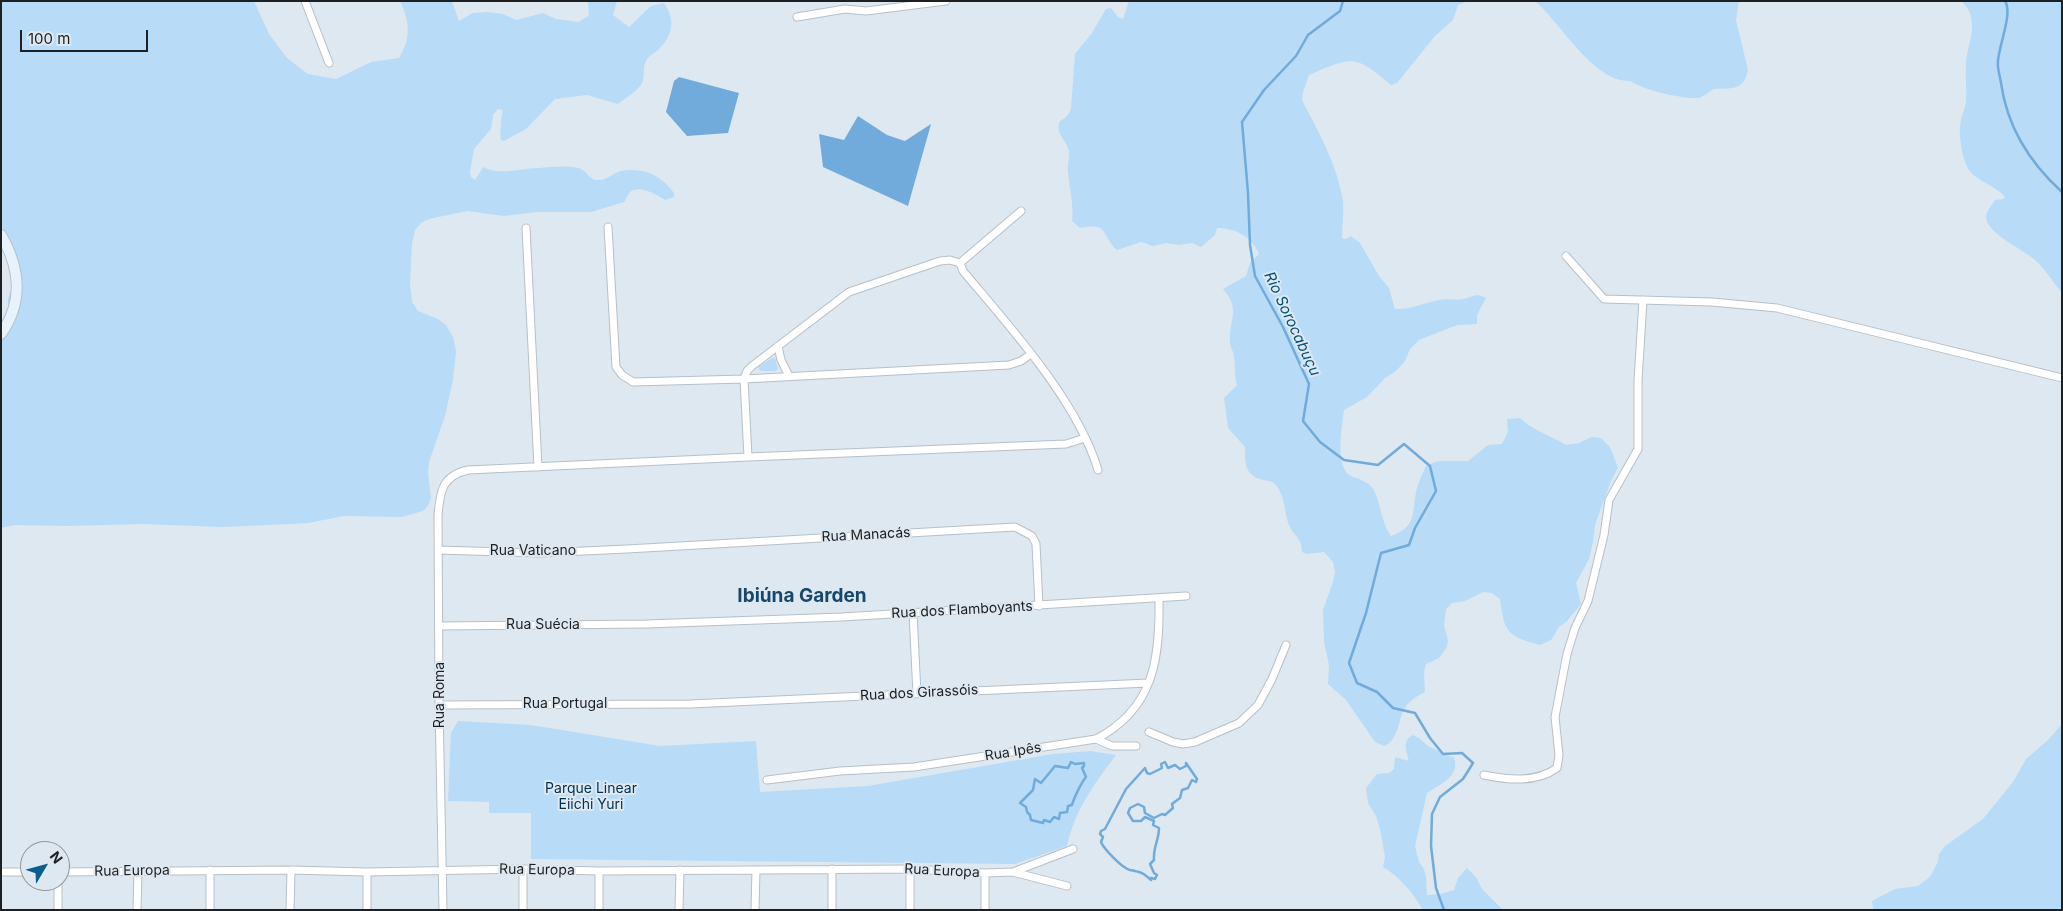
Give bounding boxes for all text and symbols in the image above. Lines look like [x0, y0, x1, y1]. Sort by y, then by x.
scale bar [22, 20, 150, 52]
text: 100 m [28, 29, 70, 48]
water label: Rio Sorocabuçu [1260, 269, 1324, 379]
street label: Rua Manacás [821, 524, 911, 546]
street label: Rua Vaticano [490, 543, 576, 559]
district label: Ibiúna Garden [737, 585, 867, 607]
street label: Rua dos Flamboyants [891, 598, 1033, 622]
street label: Rua Suécia [506, 617, 580, 633]
street label: Rua Roma [432, 662, 448, 728]
street label: Rua dos Girassóis [859, 682, 979, 704]
street label: Rua Portugal [523, 696, 607, 712]
street label: Rua Ipês [984, 739, 1042, 765]
park label: Parque Linear Eiichi Yuri [545, 781, 637, 814]
north arrow [20, 841, 70, 891]
text: N [47, 848, 67, 867]
street label: Rua Europa [499, 861, 575, 879]
street label: Rua Europa [904, 861, 980, 881]
street label: Rua Europa [94, 862, 170, 880]

